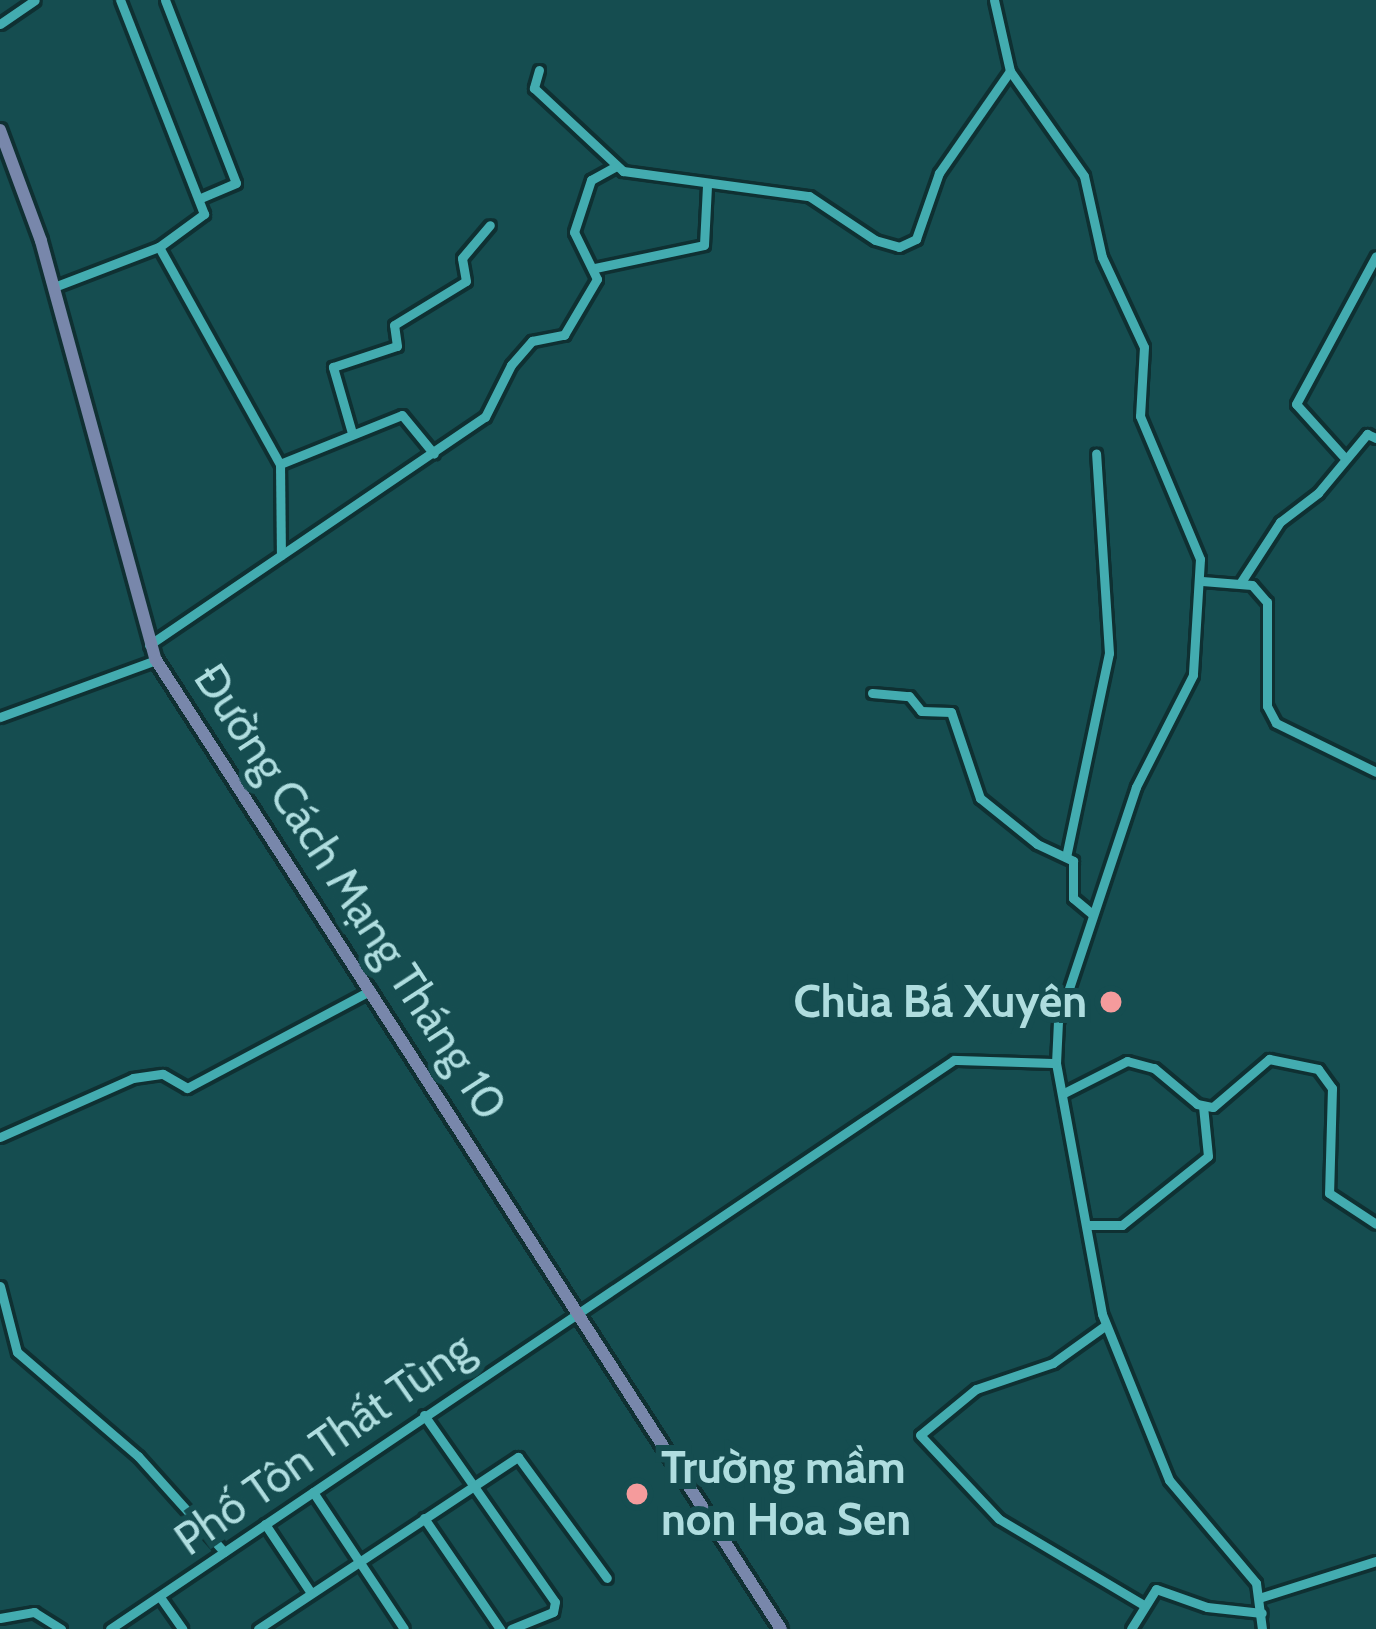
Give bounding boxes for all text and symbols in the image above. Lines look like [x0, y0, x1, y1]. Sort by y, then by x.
street label: Đường Cách Mạng Tháng 10 [182, 654, 518, 1130]
place label: Chùa Bá Xuyên [793, 975, 1087, 1029]
marker: Chùa Bá Xuyên [1098, 989, 1124, 1015]
street label: Phố Tôn Thất Tùng [165, 1321, 483, 1567]
place label: Trường mầm non Hoa Sen [661, 1441, 911, 1547]
marker: Trường mầm non Hoa Sen [624, 1481, 650, 1507]

